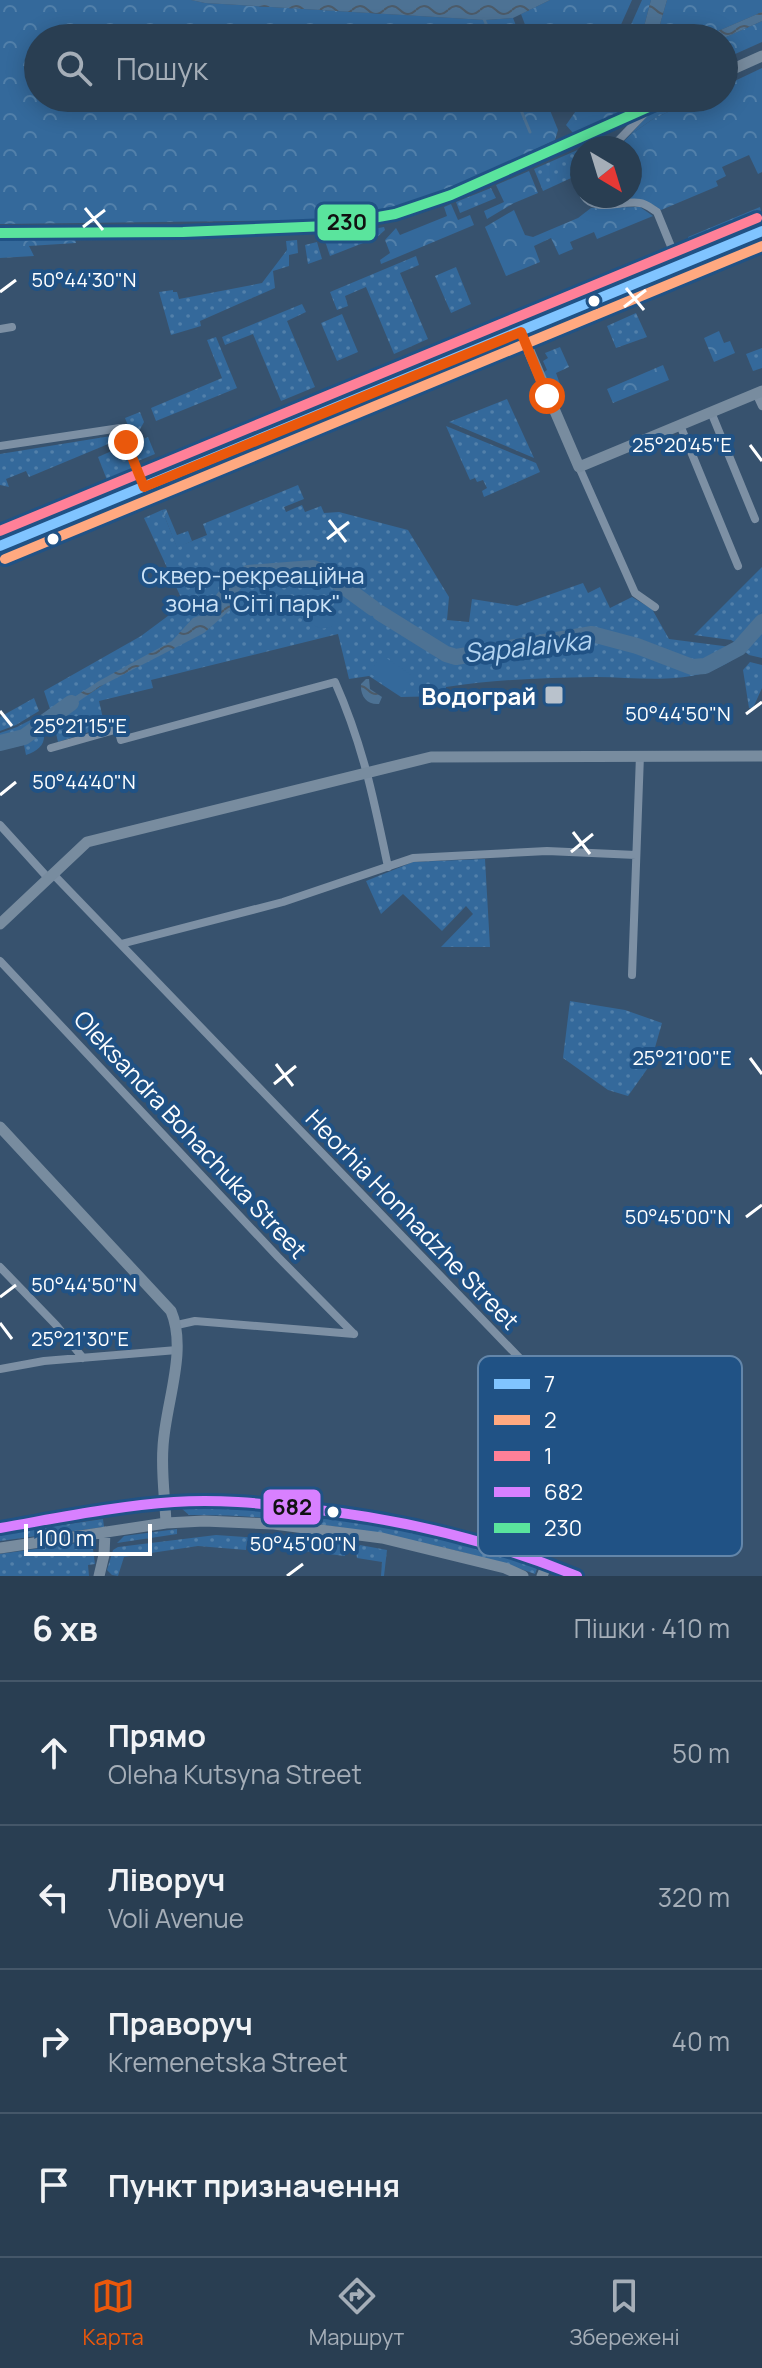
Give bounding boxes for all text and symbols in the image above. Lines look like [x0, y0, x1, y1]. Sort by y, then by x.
search box [24, 24, 738, 112]
icon: search [52, 46, 96, 90]
text: Пошук [116, 48, 208, 89]
north arrow [570, 136, 642, 208]
line badge: 230 [316, 203, 377, 242]
text: 230 [327, 207, 367, 237]
text: 50°44'30"N [32, 266, 137, 293]
unlabelled marker [586, 293, 602, 309]
route start [529, 378, 565, 414]
route end [108, 424, 144, 460]
text: 25°20'45"E [632, 431, 732, 458]
unlabelled marker [45, 531, 61, 547]
park label: Сквер-рекреаційна зона "Сіті парк" [141, 558, 365, 619]
water label: Sapalaivka [462, 621, 594, 671]
place label: Водограй [421, 679, 536, 712]
marker: Водограй [543, 684, 565, 706]
text: 50°44'50"N [625, 700, 731, 727]
text: 25°21'15"E [33, 712, 127, 739]
text: 50°44'40"N [32, 768, 136, 795]
street label: Oleksandra Bohachuka Street [67, 1003, 315, 1265]
text: 25°21'00"E [632, 1044, 732, 1071]
street label: Heorhia Honhadzhe Street [299, 1102, 527, 1336]
text: 50°45'00"N [625, 1203, 731, 1230]
text: 50°44'50"N [31, 1271, 137, 1298]
text: 25°21'30"E [31, 1325, 129, 1352]
legend [478, 1356, 742, 1556]
text: 7 [544, 1369, 555, 1399]
text: 2 [544, 1405, 557, 1435]
text: 1 [544, 1441, 553, 1471]
text: 682 [544, 1477, 583, 1507]
line badge: 682 [262, 1488, 322, 1526]
text: 682 [272, 1492, 312, 1522]
unlabelled marker [325, 1504, 341, 1520]
text: 230 [544, 1513, 582, 1543]
scale bar [24, 1520, 152, 1556]
text: 100 m [36, 1523, 94, 1553]
text: 50°45'00"N [250, 1530, 356, 1557]
text: 6 хв [32, 1605, 98, 1651]
text: Пішки · 410 m [574, 1610, 730, 1646]
text: Прямо [108, 1715, 206, 1756]
icon: ahead [32, 1731, 76, 1775]
text: 50 m [672, 1735, 730, 1771]
text: Oleha Kutsyna Street [108, 1756, 362, 1792]
text: Ліворуч [108, 1859, 225, 1900]
icon: left [32, 1875, 76, 1919]
text: 320 m [658, 1879, 730, 1915]
text: Voli Avenue [108, 1900, 244, 1936]
text: Праворуч [108, 2003, 253, 2044]
icon: right [32, 2019, 76, 2063]
text: 40 m [672, 2023, 730, 2059]
text: Kremenetska Street [108, 2044, 348, 2080]
icon: arrive [32, 2163, 76, 2207]
text: Пункт призначення [108, 2165, 400, 2206]
tab: Карта [82, 2274, 144, 2352]
tab: Маршрут [309, 2274, 404, 2352]
tab: Збережені [569, 2274, 680, 2352]

